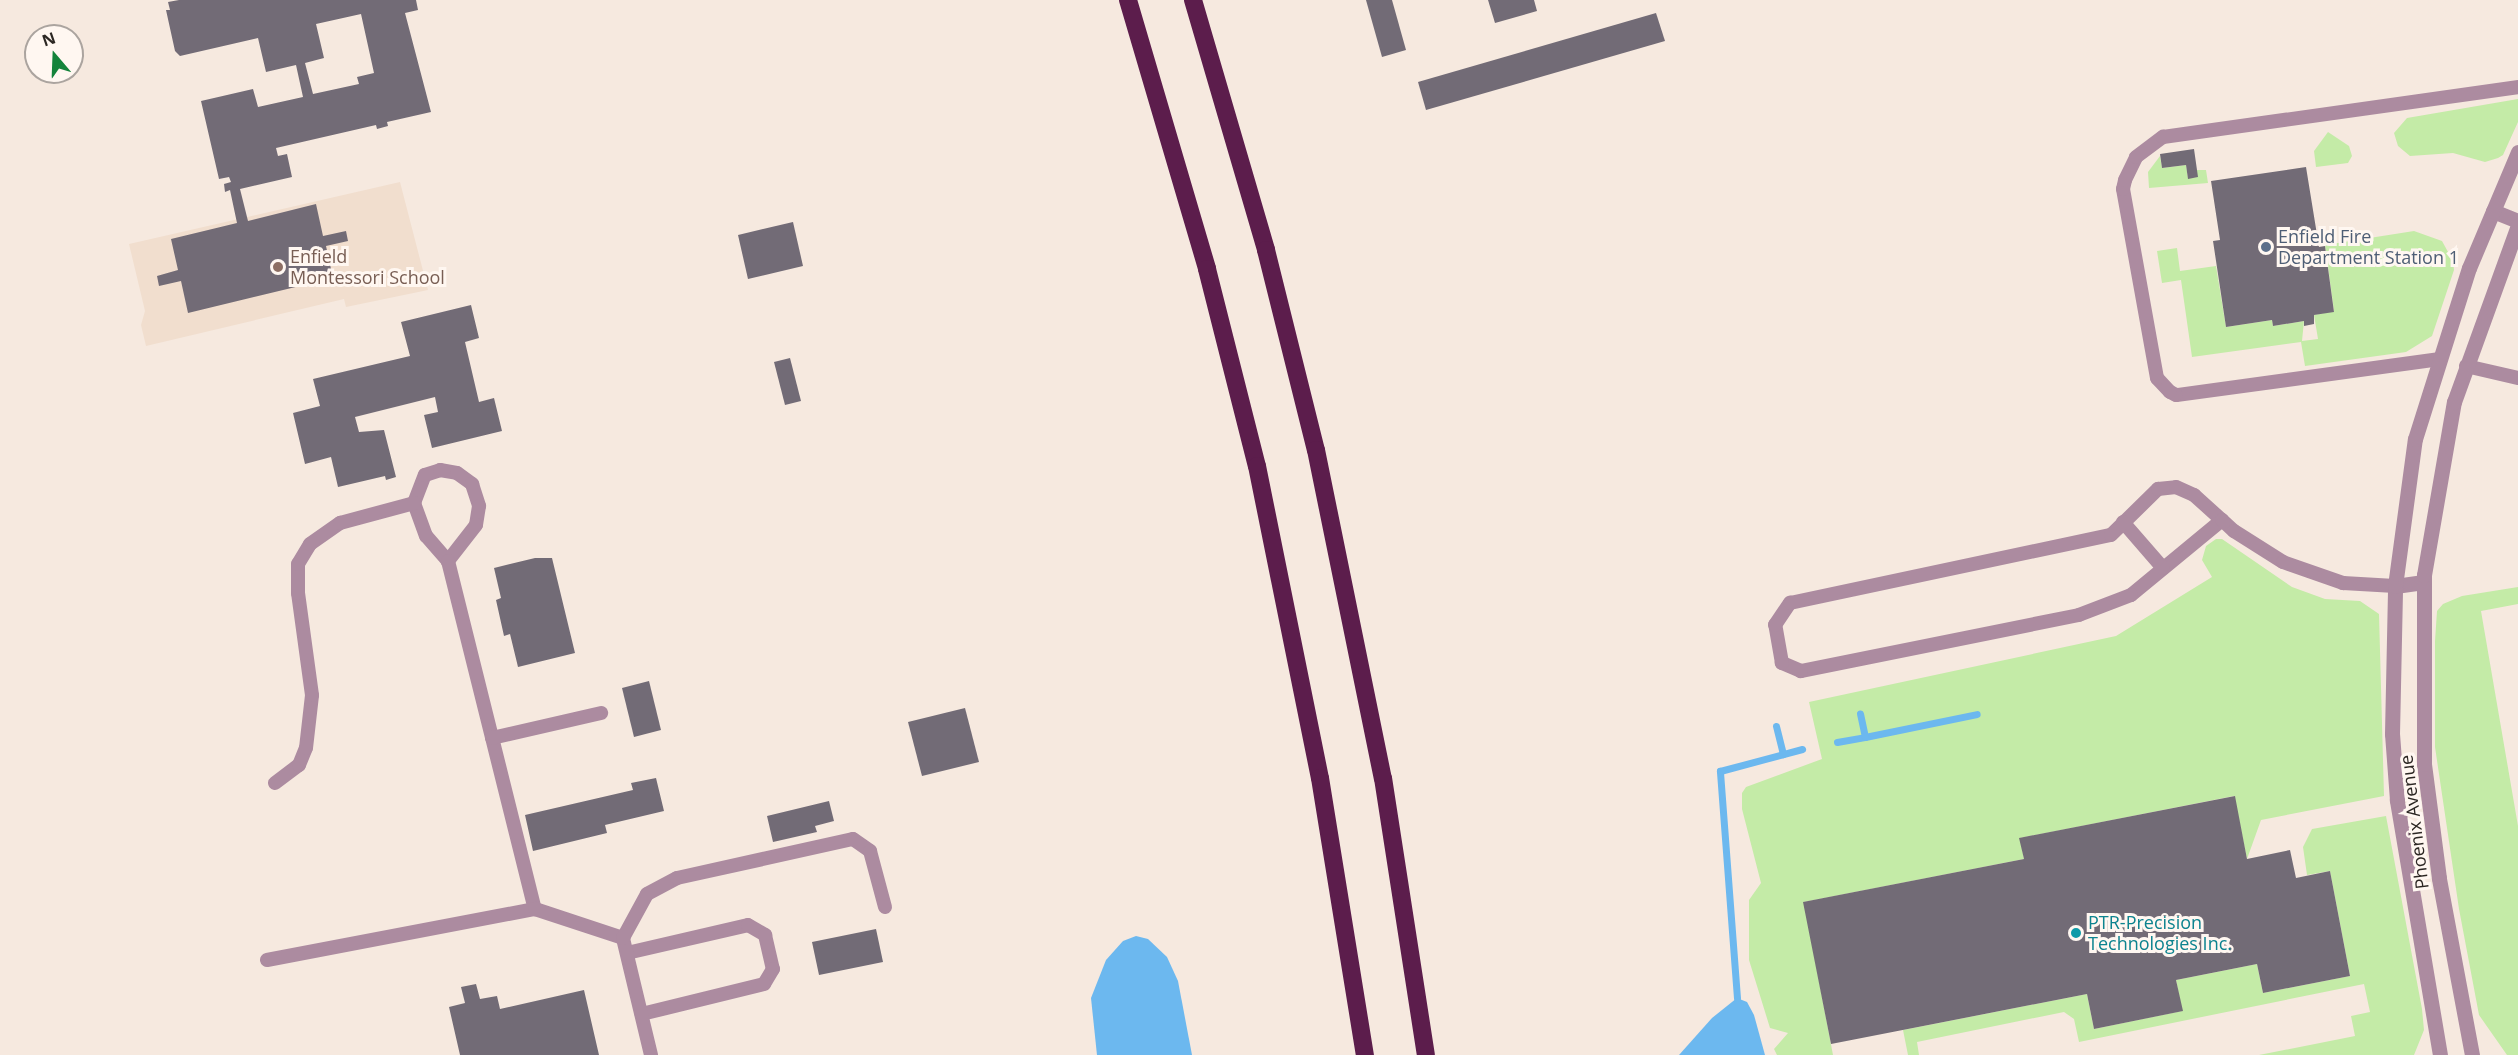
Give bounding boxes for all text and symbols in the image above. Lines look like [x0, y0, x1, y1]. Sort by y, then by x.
north arrow [24, 24, 84, 84]
text: N [39, 26, 59, 51]
place label: Enfield Fire Department Station 1 [2278, 226, 2459, 268]
marker: Enfield Fire Department Station 1 [2259, 240, 2273, 254]
place label: Enfield Montessori School [290, 246, 445, 288]
marker: Enfield Montessori School [271, 260, 285, 274]
street label: Phoenix Avenue [2395, 754, 2433, 890]
place label: PTR-Precision Technologies Inc. [2088, 912, 2232, 954]
marker: PTR-Precision Technologies Inc. [2069, 926, 2083, 940]

